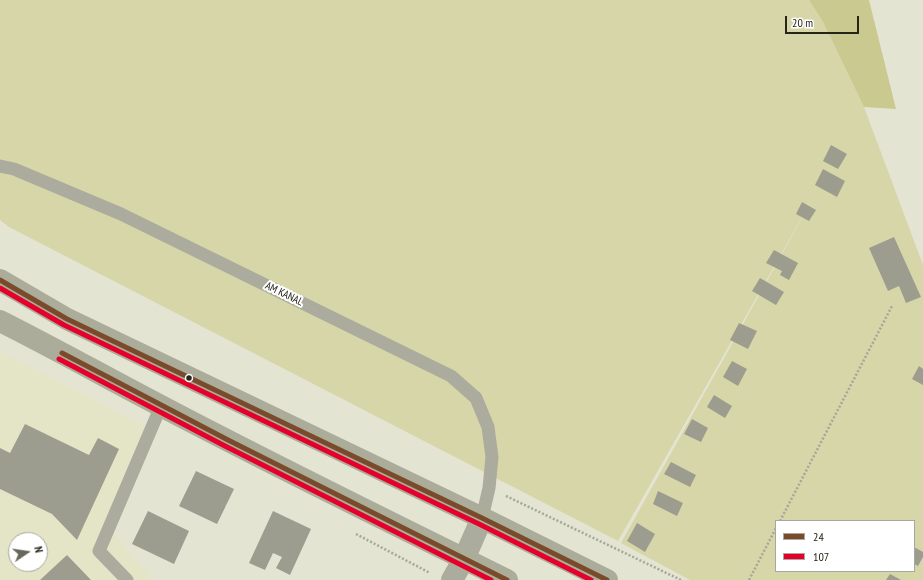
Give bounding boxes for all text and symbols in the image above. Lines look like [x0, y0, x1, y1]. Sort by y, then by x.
scale bar [787, 8, 861, 34]
text: 20 m [792, 15, 813, 30]
street label: AM KANAL [263, 279, 305, 309]
unlabelled marker [184, 373, 194, 383]
legend [775, 520, 915, 572]
text: 24 [813, 529, 824, 544]
north arrow [8, 532, 48, 572]
text: N [31, 545, 46, 554]
text: 107 [813, 549, 829, 564]

